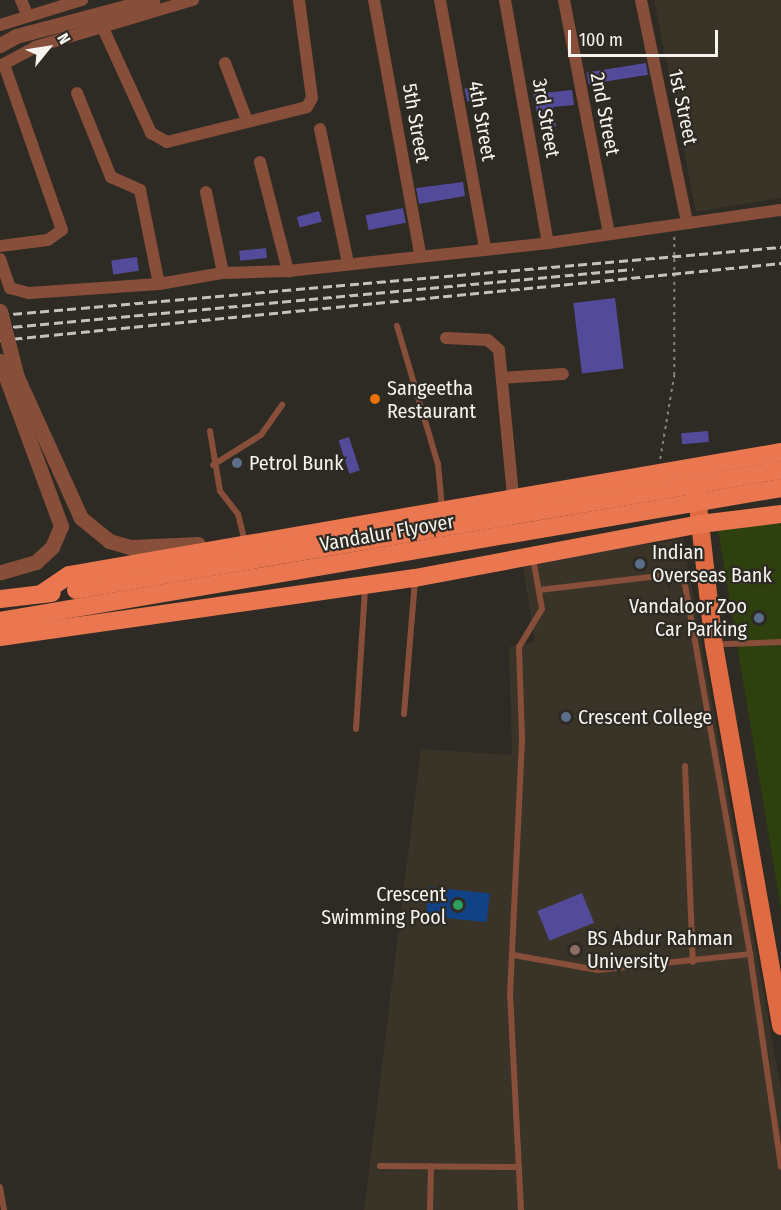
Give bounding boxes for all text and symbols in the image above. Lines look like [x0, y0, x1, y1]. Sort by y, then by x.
north arrow [18, 18, 78, 78]
scale bar [571, 18, 721, 56]
text: 100 m [579, 29, 623, 51]
text: N [53, 30, 75, 48]
street label: 1st Street [663, 67, 703, 147]
street label: 2nd Street [585, 71, 625, 157]
street label: 3rd Street [527, 77, 565, 159]
street label: 4th Street [463, 79, 501, 163]
street label: 5th Street [397, 82, 435, 164]
place label: Sangeetha Restaurant [387, 376, 476, 423]
marker: Sangeetha Restaurant [368, 392, 382, 406]
place label: Petrol Bunk [249, 451, 343, 475]
marker: Petrol Bunk [230, 456, 244, 470]
street label: Vandalur Flyover [318, 509, 456, 557]
place label: Indian Overseas Bank [652, 540, 772, 587]
marker: Indian Overseas Bank [633, 557, 647, 571]
place label: Vandaloor Zoo Car Parking [629, 594, 747, 641]
marker: Vandaloor Zoo Car Parking [752, 611, 766, 625]
place label: Crescent College [578, 705, 712, 729]
marker: Crescent College [559, 710, 573, 724]
place label: Crescent Swimming Pool [321, 882, 446, 929]
marker: Crescent Swimming Pool [451, 898, 465, 912]
place label: BS Abdur Rahman University [587, 927, 733, 974]
marker: BS Abdur Rahman University [568, 943, 582, 957]

